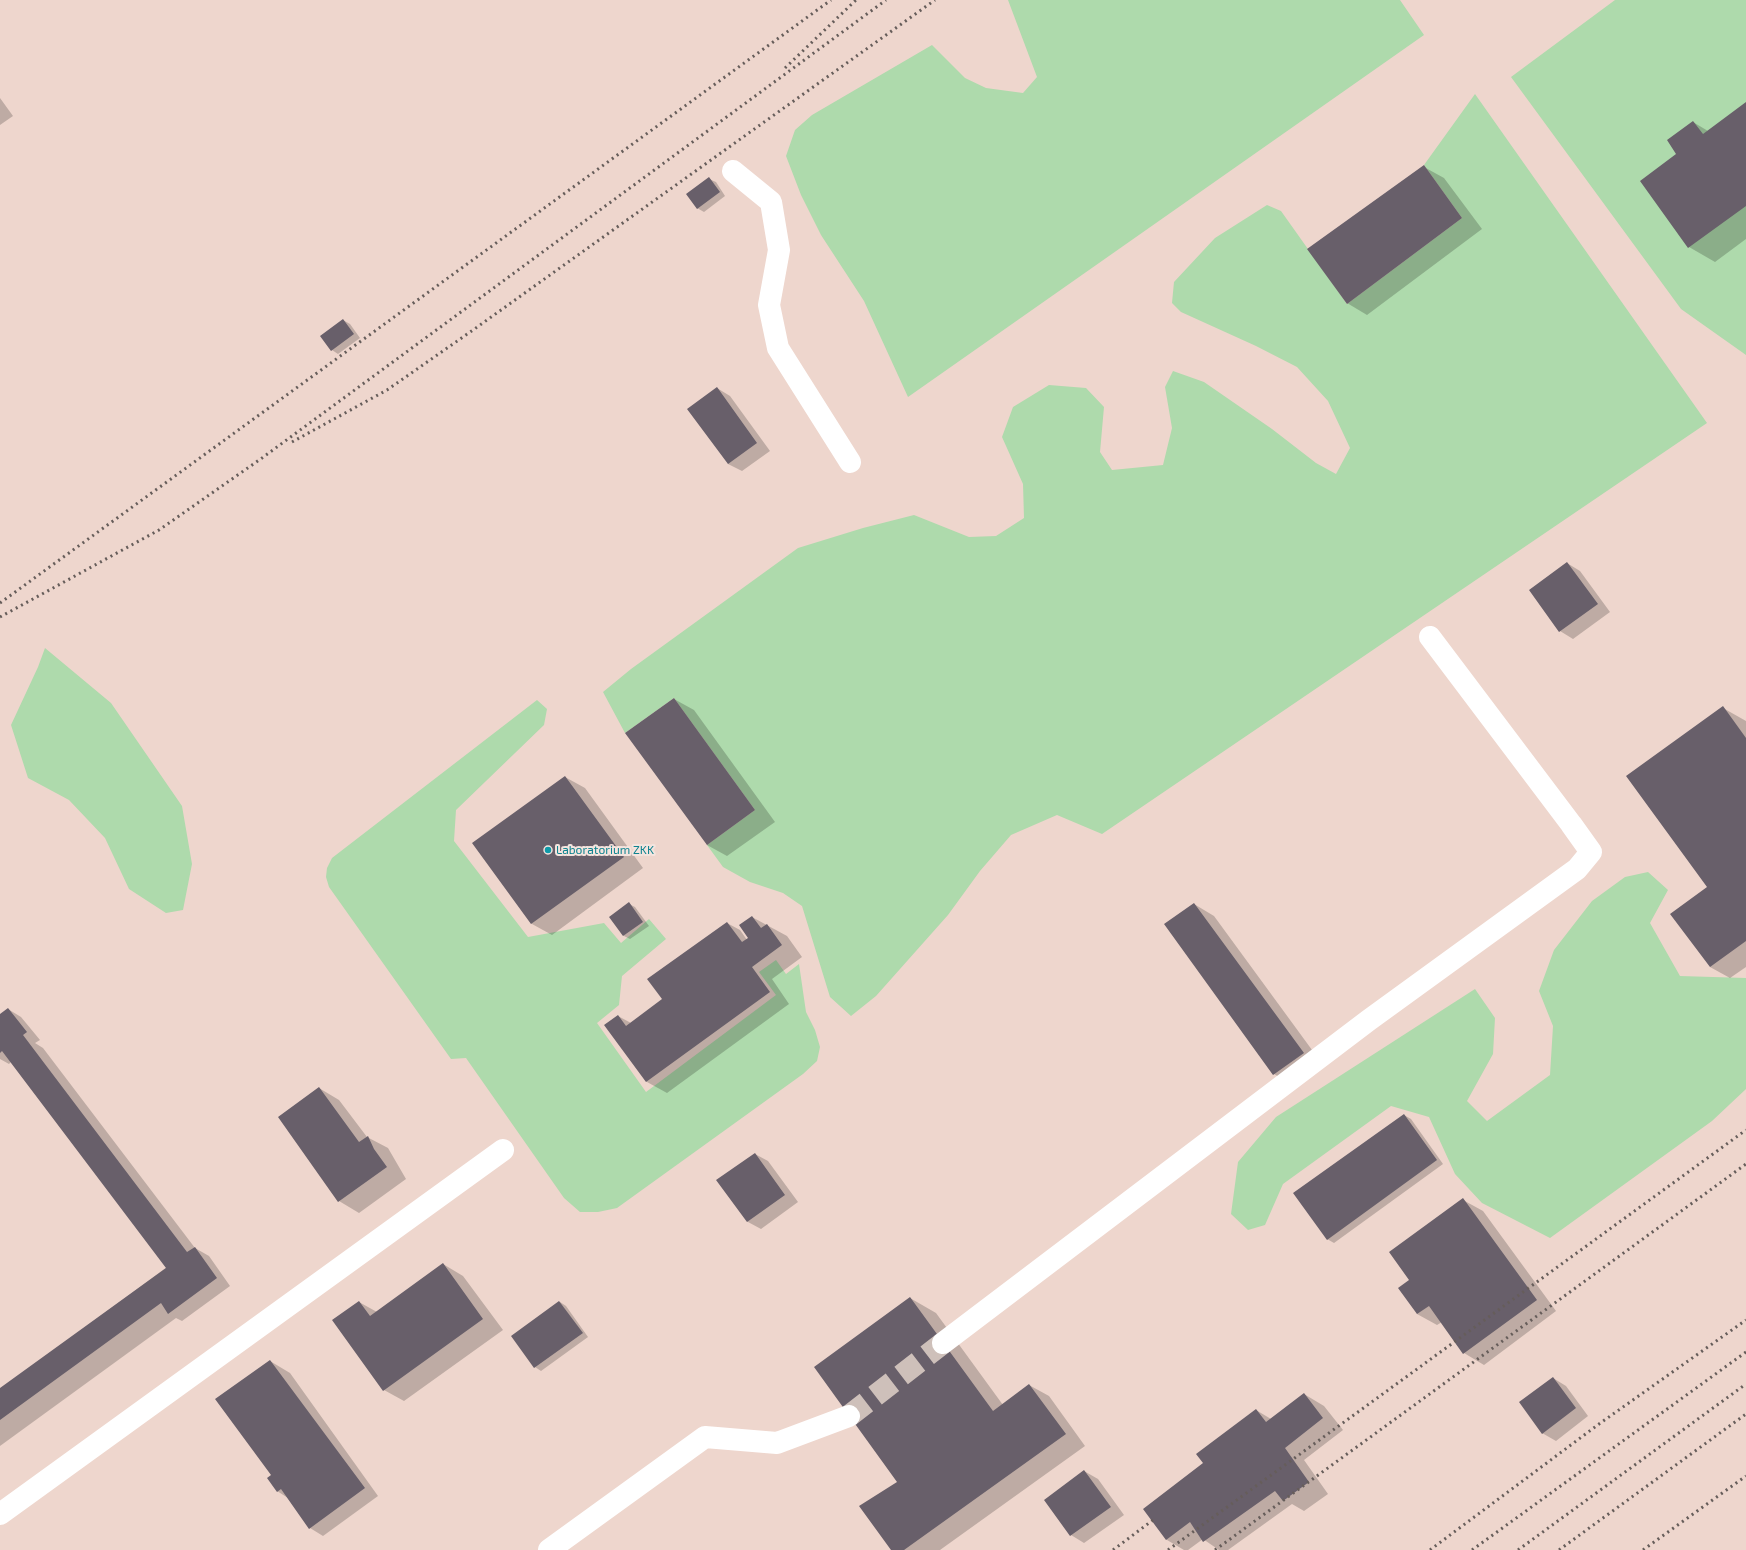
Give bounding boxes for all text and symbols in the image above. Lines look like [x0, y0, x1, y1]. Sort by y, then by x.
place label: Laboratorium ZKK [556, 843, 654, 857]
marker: Laboratorium ZKK [543, 845, 553, 855]

